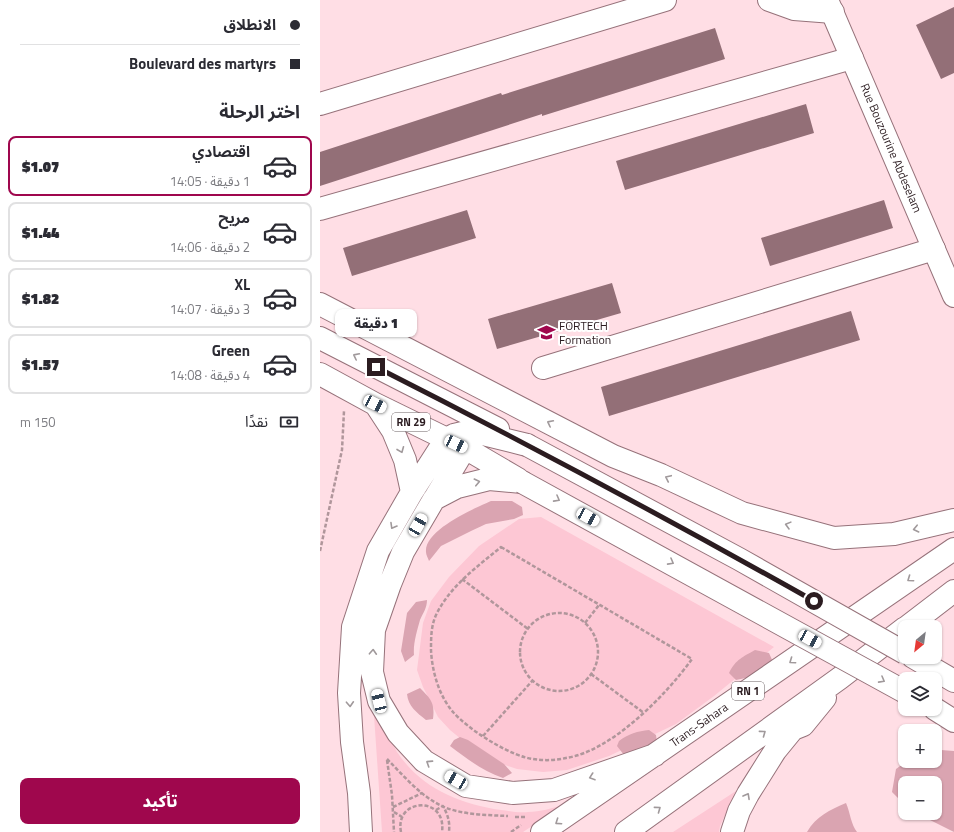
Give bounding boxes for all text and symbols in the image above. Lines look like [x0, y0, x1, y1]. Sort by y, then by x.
text: الانطلاق [224, 13, 276, 36]
text: Boulevard des martyrs [129, 52, 276, 75]
street label: Rue Bouzourine Abdeselam [856, 80, 927, 215]
text: اختر الرحلة [219, 98, 300, 125]
text: اقتصادي [192, 140, 250, 163]
icon: car [262, 148, 298, 184]
text: $1.07 [22, 155, 59, 178]
text: 1 دقيقة · 14:05 [170, 171, 250, 191]
text: مريح [218, 206, 250, 229]
icon: car [262, 214, 298, 250]
text: $1.44 [22, 221, 59, 244]
text: 2 دقيقة · 14:06 [170, 237, 250, 257]
text: XL [234, 273, 250, 296]
icon: car [262, 280, 298, 316]
text: $1.82 [22, 287, 59, 310]
text: 3 دقيقة · 14:07 [170, 299, 250, 319]
callout: 1 دقيقة [335, 309, 417, 337]
text: 1 دقيقة [354, 313, 398, 333]
place label: FORTECH Formation [559, 316, 611, 349]
school or university icon: FORTECH Formation [536, 323, 556, 343]
text: Green [212, 339, 250, 362]
icon: car [262, 346, 298, 382]
text: $1.57 [22, 353, 59, 376]
one-way arrow [353, 353, 360, 361]
route end [367, 358, 385, 376]
text: 4 دقيقة · 14:08 [170, 365, 250, 385]
car [362, 393, 388, 415]
text: نقدًا [245, 410, 268, 433]
icon: cash [278, 411, 300, 433]
text: 150 m [20, 412, 56, 432]
road number: RN 29 [392, 413, 430, 431]
one-way arrow [547, 420, 554, 428]
car [443, 433, 469, 455]
one-way arrow [396, 447, 404, 454]
one-way arrow [664, 475, 672, 483]
one-way arrow [473, 478, 480, 487]
one-way arrow [553, 495, 560, 502]
car [575, 506, 601, 528]
car [407, 512, 429, 538]
one-way arrow [390, 522, 397, 529]
one-way arrow [785, 522, 791, 530]
one-way arrow [913, 524, 919, 532]
one-way arrow [667, 558, 674, 565]
one-way arrow [908, 574, 915, 581]
route start [805, 592, 823, 610]
north arrow [898, 620, 942, 664]
map controls [898, 620, 942, 820]
car [797, 628, 823, 650]
one-way arrow [368, 649, 377, 655]
one-way arrow [789, 656, 796, 663]
button: layers [898, 672, 942, 716]
one-way arrow [878, 675, 885, 682]
road number: RN 1 [732, 682, 764, 700]
car [370, 688, 388, 714]
street label: Trans-Sahara [666, 697, 732, 752]
one-way arrow [345, 701, 354, 707]
button: + [898, 724, 942, 768]
one-way arrow [759, 730, 766, 738]
one-way arrow [426, 761, 433, 768]
car [443, 769, 469, 791]
one-way arrow [588, 772, 595, 780]
button: − [898, 776, 942, 820]
button: تأكيد [20, 778, 300, 824]
one-way arrow [742, 793, 750, 800]
one-way arrow [653, 807, 660, 814]
one-way arrow [555, 817, 562, 824]

